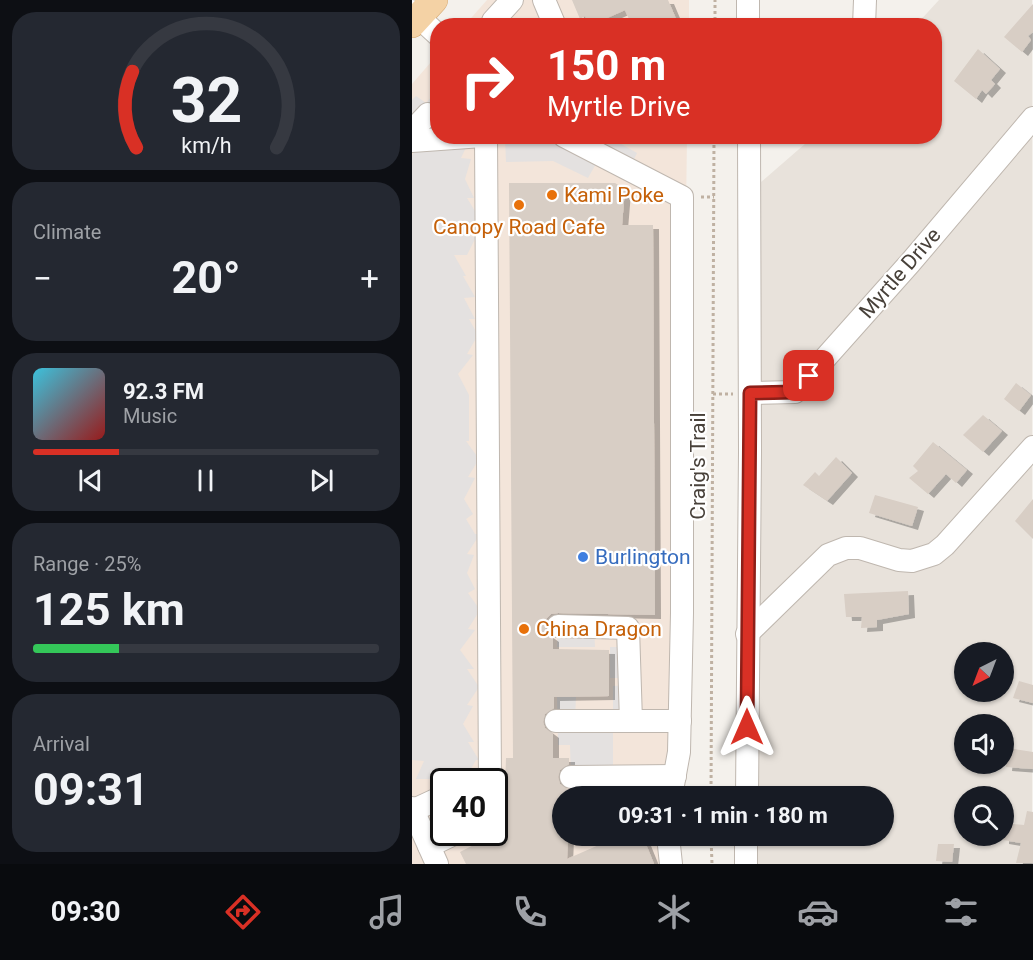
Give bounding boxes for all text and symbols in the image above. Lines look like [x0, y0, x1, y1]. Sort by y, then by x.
text: 150 m [547, 41, 666, 90]
icon: right [448, 42, 526, 120]
text: 32 [170, 64, 242, 137]
text: Myrtle Drive [547, 91, 690, 123]
text: km/h [181, 134, 231, 159]
place label: Kami Poke [564, 183, 664, 207]
marker: Kami Poke [545, 188, 559, 202]
marker: Canopy Road Cafe [512, 198, 526, 212]
place label: Canopy Road Cafe [433, 215, 605, 239]
text: Climate [33, 220, 101, 244]
street label: Myrtle Drive [854, 223, 946, 323]
text: 20° [171, 251, 241, 304]
text: − [33, 259, 52, 298]
text: + [360, 259, 379, 298]
pin [783, 350, 834, 401]
icon: arrive [792, 359, 825, 392]
text: 92.3 FM [123, 379, 204, 404]
text: Music [123, 404, 177, 428]
street label: Craig's Trail [686, 412, 710, 520]
icon: previous [74, 464, 107, 497]
icon: pause [189, 464, 222, 497]
icon: next [305, 464, 338, 497]
place label: Burlington [595, 545, 691, 569]
marker: Burlington [576, 550, 590, 564]
text: Range · 25% [33, 552, 141, 576]
text: 125 km [33, 583, 185, 636]
place label: China Dragon [536, 617, 662, 641]
marker: China Dragon [517, 622, 531, 636]
north arrow [954, 642, 1014, 702]
map controls [954, 642, 1014, 846]
position arrow [715, 695, 779, 759]
button: sound [954, 714, 1014, 774]
text: Arrival [33, 732, 90, 756]
text: 09:31 [33, 763, 149, 816]
speed limit sign: 40 [430, 768, 508, 846]
button: search [954, 786, 1014, 846]
text: 09:31 · 1 min · 180 m [618, 803, 828, 828]
icon: directions [222, 891, 264, 933]
icon: music [366, 891, 408, 933]
icon: phone [509, 891, 551, 933]
icon: climate [653, 891, 695, 933]
icon: car [797, 891, 839, 933]
icon: filters [940, 891, 982, 933]
text: 09:30 [51, 896, 120, 928]

